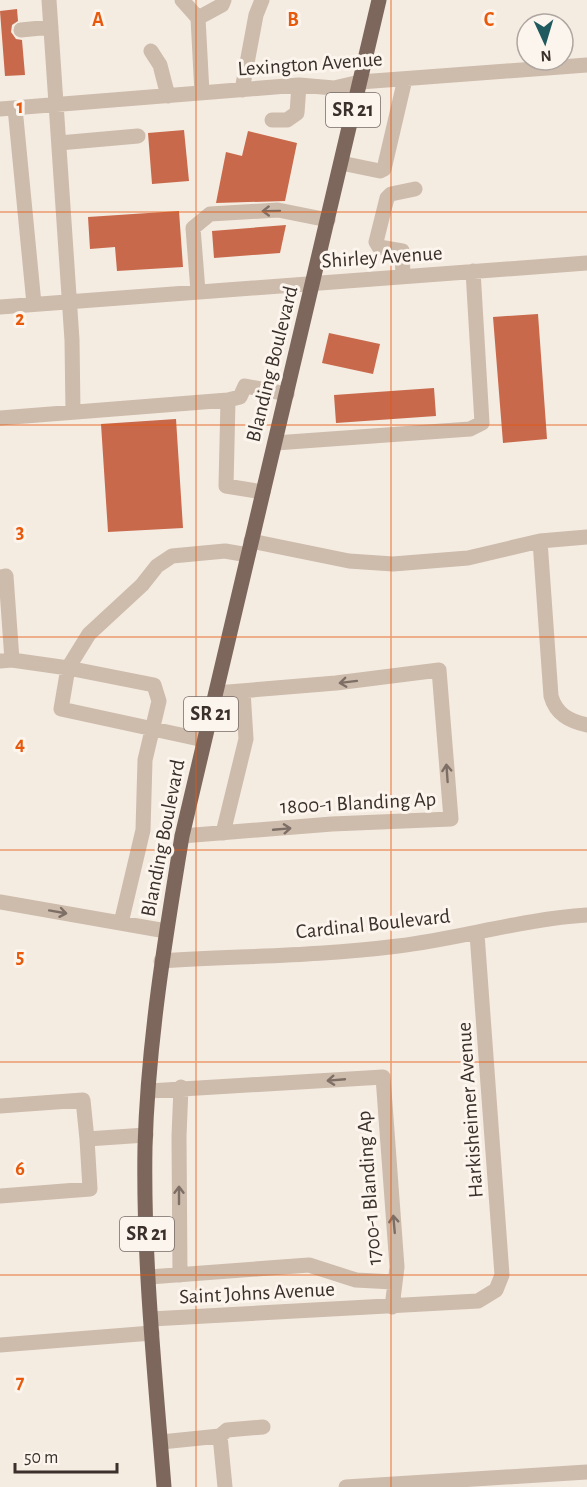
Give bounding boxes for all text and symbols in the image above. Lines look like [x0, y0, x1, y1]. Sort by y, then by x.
text: A [92, 10, 104, 30]
text: B [287, 10, 299, 30]
text: C [484, 10, 495, 30]
north arrow [515, 12, 575, 72]
street label: Lexington Avenue [237, 48, 383, 80]
text: N [540, 48, 552, 64]
road number: SR 21 [326, 93, 380, 127]
text: 1 [16, 97, 24, 117]
one-way arrow [261, 205, 281, 216]
street label: Shirley Avenue [321, 242, 443, 272]
street label: Blanding Boulevard [242, 284, 302, 444]
text: 2 [15, 309, 25, 329]
text: 3 [16, 522, 24, 542]
one-way arrow [338, 676, 358, 687]
road number: SR 21 [184, 697, 238, 731]
text: 4 [15, 734, 25, 754]
street label: Blanding Boulevard [137, 757, 189, 918]
one-way arrow [442, 763, 453, 783]
street label: 1800-1 Blanding Ap [279, 788, 437, 818]
one-way arrow [271, 823, 291, 834]
street label: Cardinal Boulevard [295, 905, 451, 943]
one-way arrow [47, 907, 67, 918]
text: 5 [16, 947, 24, 967]
street label: Harkisheimer Avenue [453, 1021, 487, 1199]
one-way arrow [326, 1075, 346, 1086]
street label: 1700-1 Blanding Ap [353, 1110, 385, 1266]
text: 6 [15, 1159, 25, 1179]
one-way arrow [173, 1186, 185, 1206]
one-way arrow [388, 1215, 399, 1235]
road number: SR 21 [120, 1217, 174, 1251]
street label: Saint Johns Avenue [179, 1278, 335, 1308]
text: 7 [16, 1372, 25, 1392]
scale bar [15, 1436, 117, 1474]
text: 50 m [24, 1449, 58, 1467]

